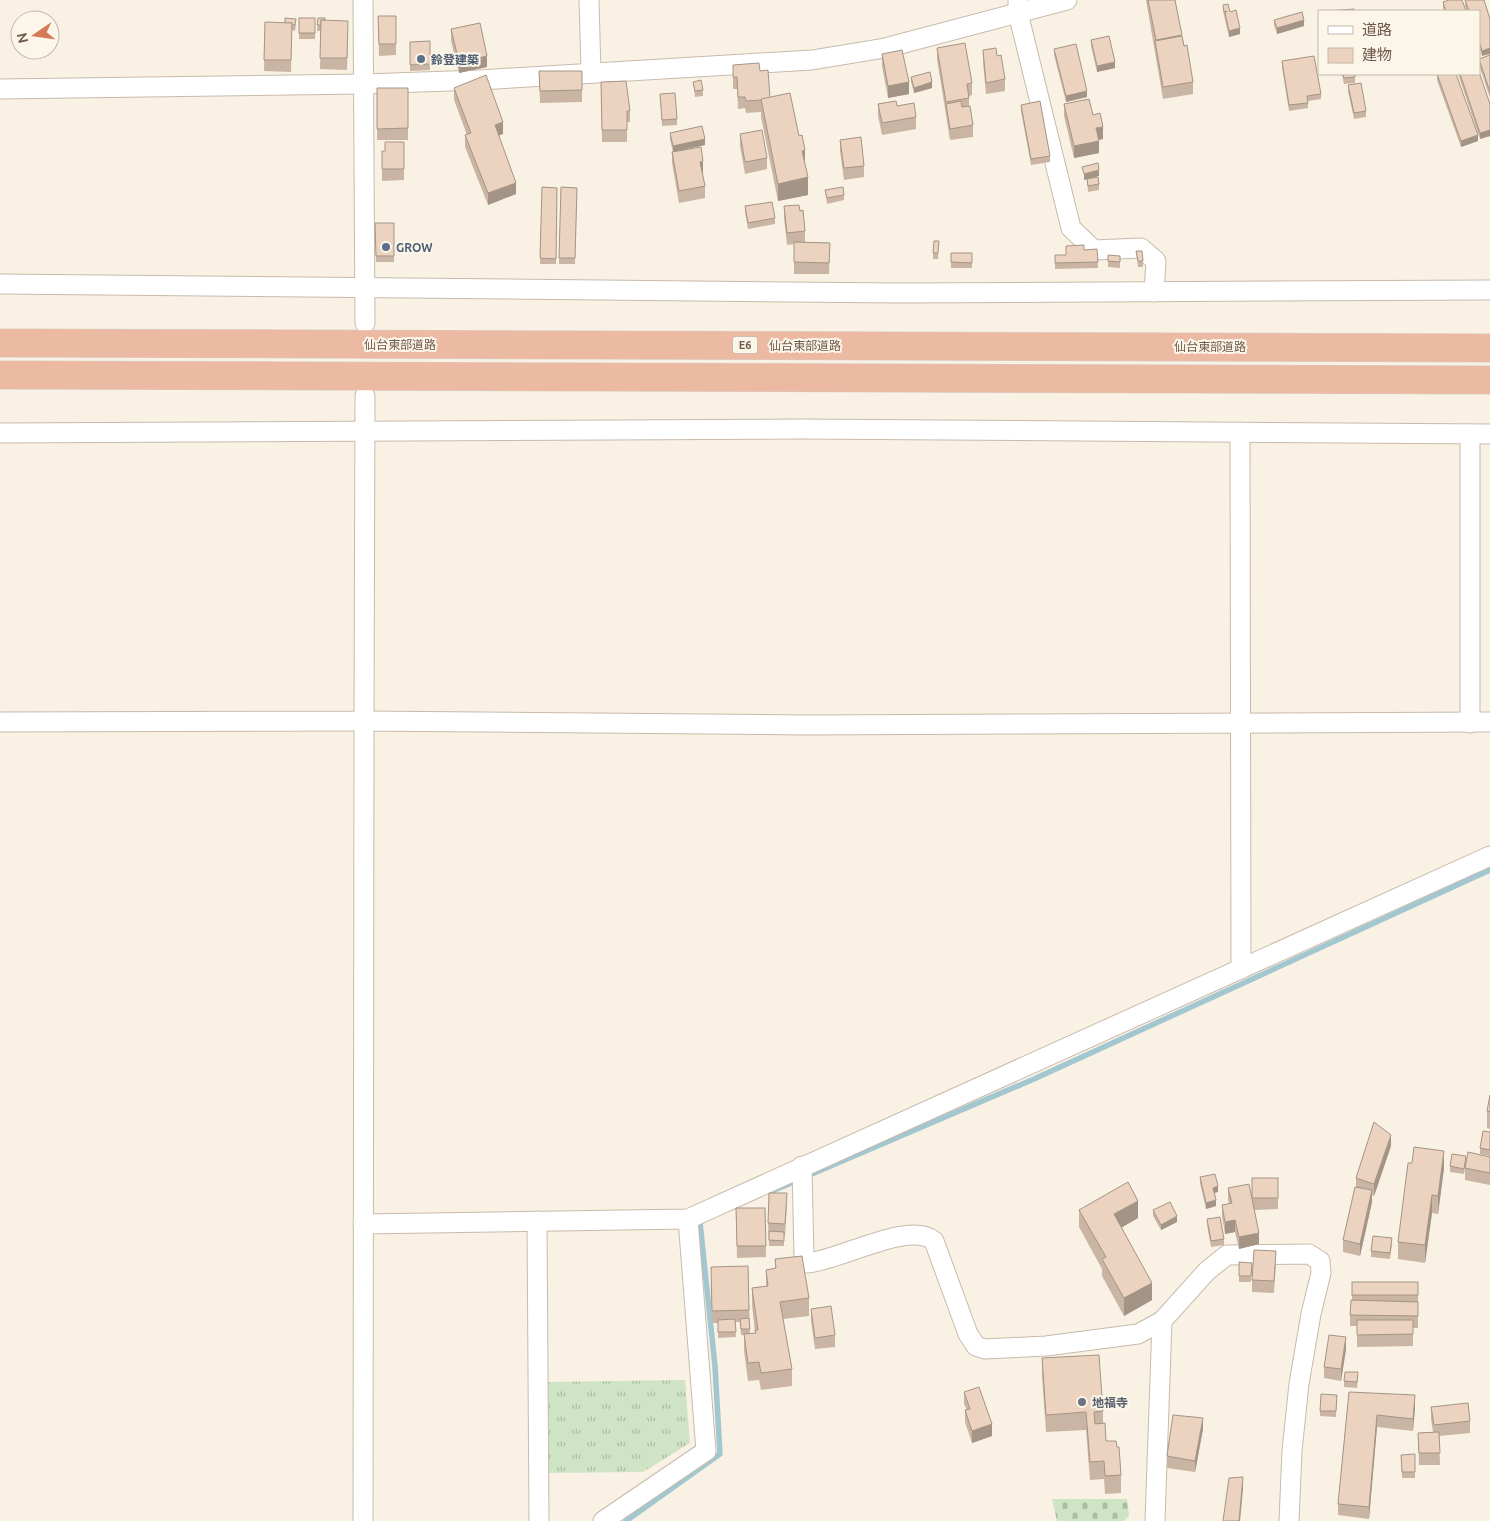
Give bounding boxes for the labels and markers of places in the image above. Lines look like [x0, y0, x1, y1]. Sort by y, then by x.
marker: 鈴登建築 [415, 53, 427, 65]
place label: 鈴登建築 [430, 53, 479, 66]
marker: GROW [380, 241, 392, 253]
place label: GROW [396, 241, 433, 254]
marker: 地福寺 [1076, 1396, 1088, 1408]
place label: 地福寺 [1092, 1396, 1128, 1409]

